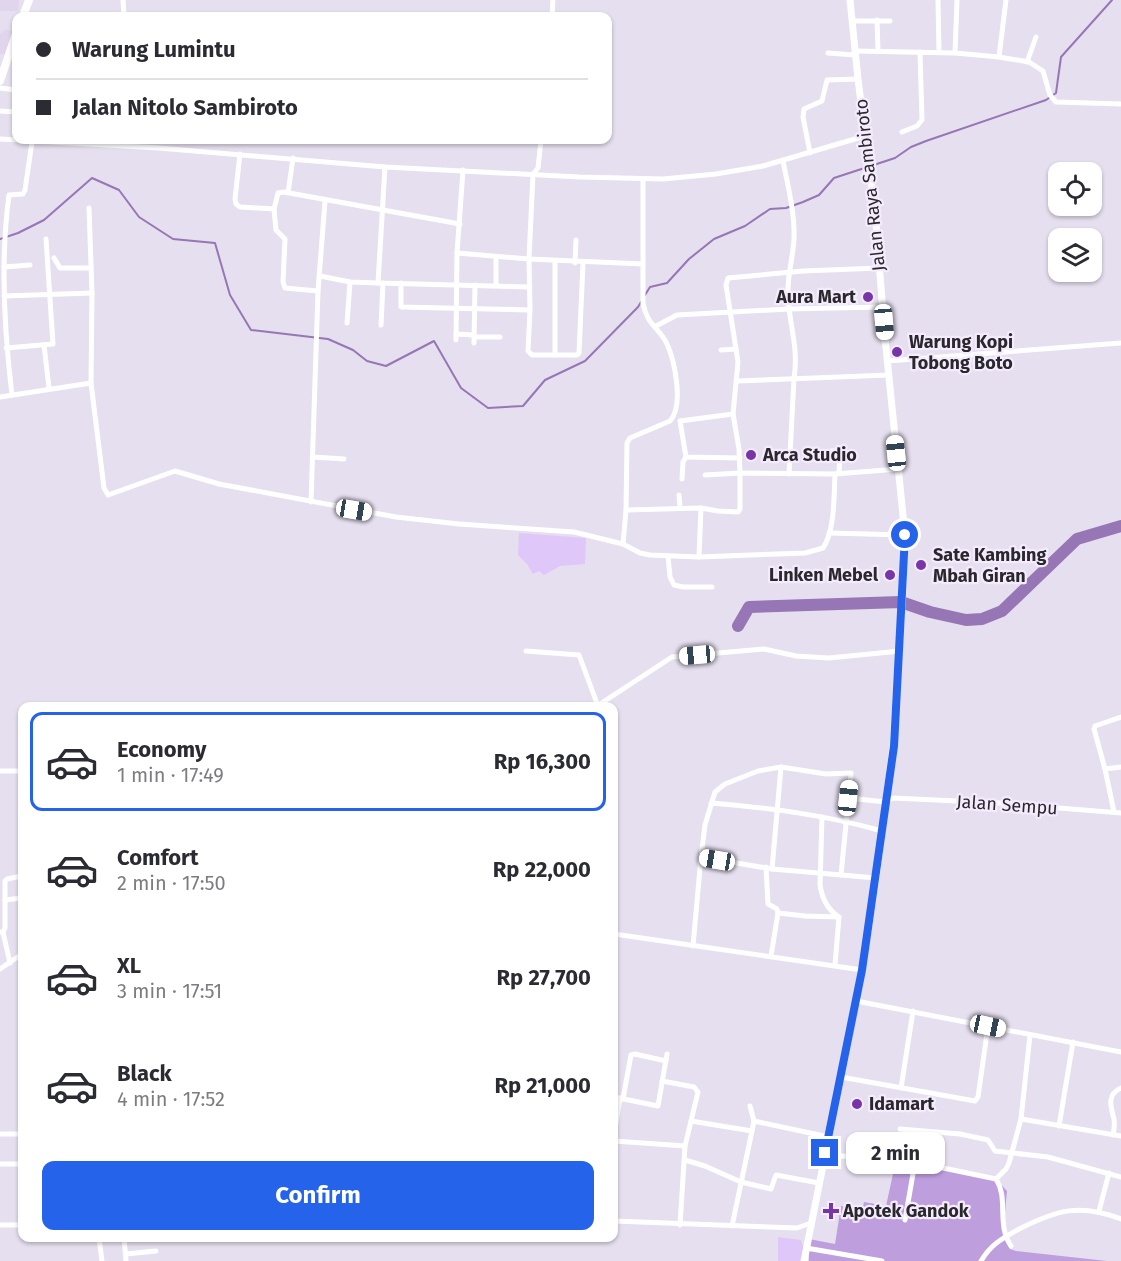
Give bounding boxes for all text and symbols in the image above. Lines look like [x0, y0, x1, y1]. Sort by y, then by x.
text: Warung Lumintu [72, 36, 236, 63]
text: Jalan Nitolo Sambiroto [72, 94, 298, 121]
street label: Jalan Raya Sambiroto [850, 98, 890, 272]
map controls [1048, 162, 1102, 282]
button: locate [1048, 162, 1102, 216]
button: layers [1048, 228, 1102, 282]
place label: Aura Mart [775, 286, 857, 308]
marker: Aura Mart [861, 290, 875, 304]
car [873, 303, 895, 341]
place label: Warung Kopi Tobong Boto [909, 331, 1013, 374]
marker: Warung Kopi Tobong Boto [890, 345, 904, 359]
car [885, 434, 907, 472]
place label: Arca Studio [762, 444, 857, 466]
marker: Arca Studio [744, 448, 758, 462]
car [335, 498, 373, 522]
route start [891, 521, 918, 548]
place label: Sate Kambing Mbah Giran [933, 544, 1046, 587]
marker: Sate Kambing Mbah Giran [914, 558, 928, 572]
place label: Linken Mebel [769, 564, 879, 586]
marker: Linken Mebel [883, 568, 897, 582]
car [678, 644, 716, 666]
icon: car [45, 735, 99, 789]
text: Economy [117, 736, 206, 763]
text: Rp 16,300 [494, 748, 591, 775]
text: 1 min · 17:49 [117, 763, 224, 787]
car [837, 779, 859, 817]
street label: Jalan Sempu [956, 790, 1058, 820]
icon: car [45, 843, 99, 897]
text: Comfort [117, 844, 198, 871]
car [698, 848, 736, 872]
text: Rp 22,000 [493, 856, 591, 883]
text: 2 min · 17:50 [117, 871, 226, 895]
icon: car [45, 951, 99, 1005]
text: XL [117, 952, 141, 979]
text: Rp 27,700 [497, 964, 591, 991]
text: 3 min · 17:51 [117, 979, 222, 1003]
car [969, 1013, 1007, 1039]
icon: car [45, 1059, 99, 1113]
text: Black [117, 1060, 172, 1087]
text: Rp 21,000 [494, 1072, 591, 1099]
text: 4 min · 17:52 [117, 1087, 225, 1111]
place label: Idamart [869, 1093, 935, 1115]
marker: Idamart [850, 1097, 864, 1111]
callout: 2 min [846, 1132, 945, 1174]
route end [811, 1139, 838, 1166]
text: 2 min [871, 1141, 920, 1165]
button: Confirm [42, 1161, 594, 1230]
place label: Apotek Gandok [842, 1200, 970, 1222]
marker: Apotek Gandok [824, 1204, 838, 1218]

